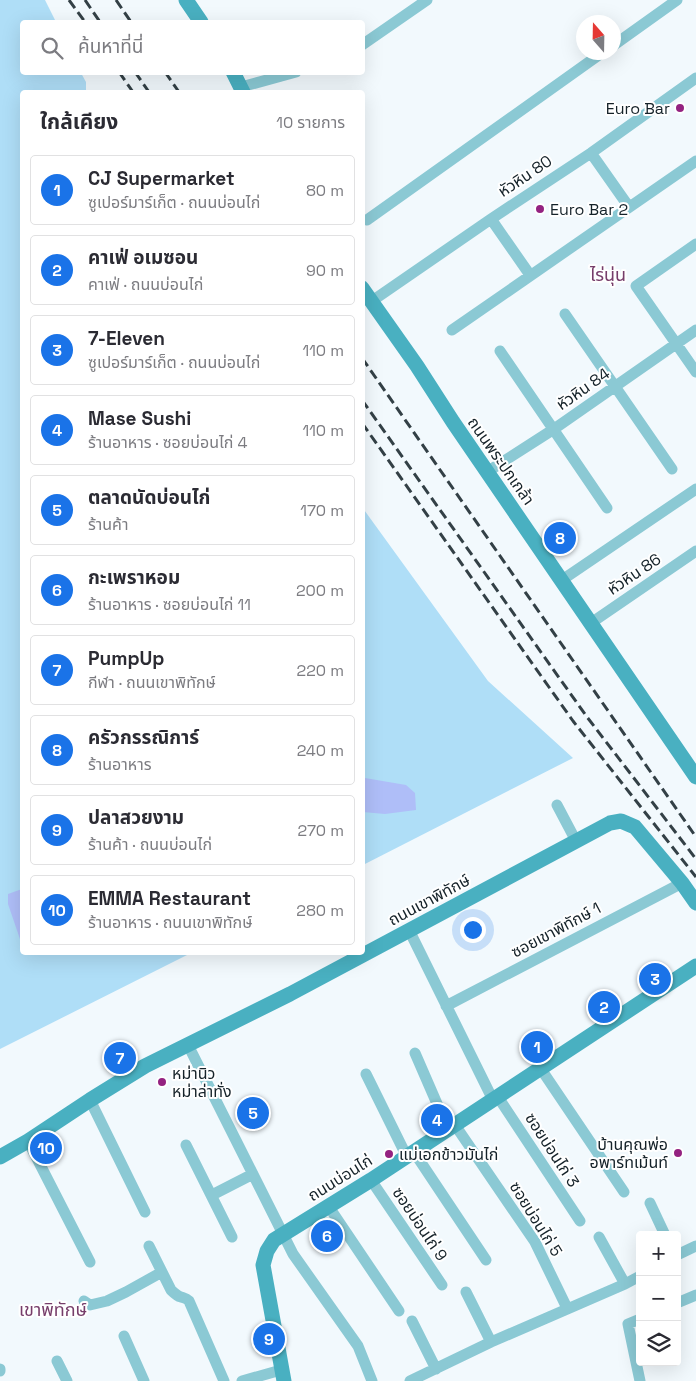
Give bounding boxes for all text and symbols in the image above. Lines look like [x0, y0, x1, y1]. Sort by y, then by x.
north arrow [576, 15, 621, 60]
search box [20, 20, 365, 75]
icon: search [38, 34, 66, 62]
text: ค้นหาที่นี่ [78, 34, 143, 59]
place label: Euro Bar [606, 98, 670, 119]
marker: Euro Bar [674, 102, 686, 114]
text: ใกล้เคียง [40, 108, 118, 135]
text: 10 รายการ [276, 112, 345, 133]
street label: หัวหิน 80 [494, 150, 556, 202]
text: CJ Supermarket [88, 166, 235, 191]
text: 1 [53, 180, 61, 201]
text: 80 m [306, 180, 344, 201]
text: ซูเปอร์มาร์เก็ต · ถนนบ่อนไก่ [88, 192, 260, 213]
place label: Euro Bar 2 [550, 199, 628, 220]
marker: Euro Bar 2 [534, 203, 546, 215]
text: คาเฟ่ อเมซอน [88, 245, 198, 270]
text: 2 [52, 260, 62, 281]
text: 90 m [306, 260, 344, 281]
district label: ไร่นุ่น [589, 263, 626, 286]
text: คาเฟ่ · ถนนบ่อนไก่ [88, 274, 203, 295]
text: 7-Eleven [88, 326, 165, 351]
text: 3 [52, 340, 62, 361]
text: 110 m [302, 340, 344, 361]
text: ซูเปอร์มาร์เก็ต · ถนนบ่อนไก่ [88, 352, 260, 373]
street label: หัวหิน 84 [552, 363, 614, 415]
text: Mase Sushi [88, 406, 191, 431]
street label: ถนนพระปกเกล้า [463, 413, 539, 509]
text: 4 [52, 420, 62, 441]
text: 110 m [302, 420, 344, 441]
text: ร้านอาหาร · ซอยบ่อนไก่ 4 [88, 432, 248, 453]
text: ตลาดนัดบ่อนไก่ [88, 485, 210, 510]
text: 5 [52, 500, 62, 521]
text: 170 m [300, 500, 344, 521]
text: ร้านค้า [88, 514, 128, 535]
pin: 8 [544, 519, 576, 557]
street label: หัวหิน 86 [603, 548, 665, 600]
text: กะเพราหอม [88, 565, 180, 590]
text: 6 [52, 580, 62, 601]
text: 200 m [296, 580, 344, 601]
text: ร้านอาหาร · ซอยบ่อนไก่ 11 [88, 594, 251, 615]
text: PumpUp [88, 646, 164, 671]
text: 7 [53, 660, 61, 681]
text: 220 m [297, 660, 344, 681]
text: กีฬา · ถนนเขาพิทักษ์ [88, 672, 216, 693]
text: ครัวกรรณิการ์ [88, 725, 199, 750]
text: 8 [52, 740, 62, 761]
text: 240 m [297, 740, 344, 761]
text: ร้านอาหาร [88, 754, 152, 775]
text: ปลาสวยงาม [88, 805, 184, 830]
text: 9 [52, 820, 62, 841]
text: 270 m [297, 820, 344, 841]
text: ร้านค้า · ถนนบ่อนไก่ [88, 834, 212, 855]
street label: ถนนเขาพิทักษ์ [384, 870, 474, 930]
text: EMMA Restaurant [88, 886, 251, 911]
street label: ซอยเขาพิทักษ์ 1 [507, 898, 605, 962]
text: 10 [48, 900, 66, 921]
text: 280 m [296, 900, 344, 921]
text: ร้านอาหาร · ถนนเขาพิทักษ์ [88, 912, 252, 933]
your location [460, 917, 486, 943]
pin: 3 [639, 960, 671, 998]
pin: 2 [588, 988, 620, 1026]
pin: 1 [521, 1028, 553, 1066]
pin: 7 [104, 1039, 136, 1077]
place label: หม่านิว หม่าล่าทั่ง [172, 1063, 232, 1102]
marker: หม่านิว หม่าล่าทั่ง [156, 1076, 168, 1088]
pin: 5 [237, 1094, 269, 1132]
pin: 4 [421, 1101, 453, 1139]
street label: ซอยบ่อนไก่ 3 [520, 1109, 584, 1191]
pin: 10 [30, 1129, 62, 1167]
place label: บ้านคุณพ่อ อพาร์ทเม้นท์ [590, 1134, 668, 1173]
place label: แม่เอกข้าวมันไก่ [399, 1144, 498, 1165]
marker: บ้านคุณพ่อ อพาร์ทเม้นท์ [672, 1147, 684, 1159]
marker: แม่เอกข้าวมันไก่ [383, 1148, 395, 1160]
street label: ถนนบ่อนไก่ [304, 1150, 376, 1206]
street label: ซอยบ่อนไก่ 5 [505, 1178, 567, 1260]
street label: ซอยบ่อนไก่ 9 [388, 1183, 452, 1265]
pin: 6 [311, 1217, 343, 1255]
map controls [636, 1231, 681, 1366]
button: + [636, 1231, 681, 1276]
button: − [636, 1276, 681, 1321]
district label: เขาพิทักษ์ [19, 1298, 87, 1321]
pin: 9 [253, 1320, 285, 1358]
button: layers [636, 1321, 681, 1366]

